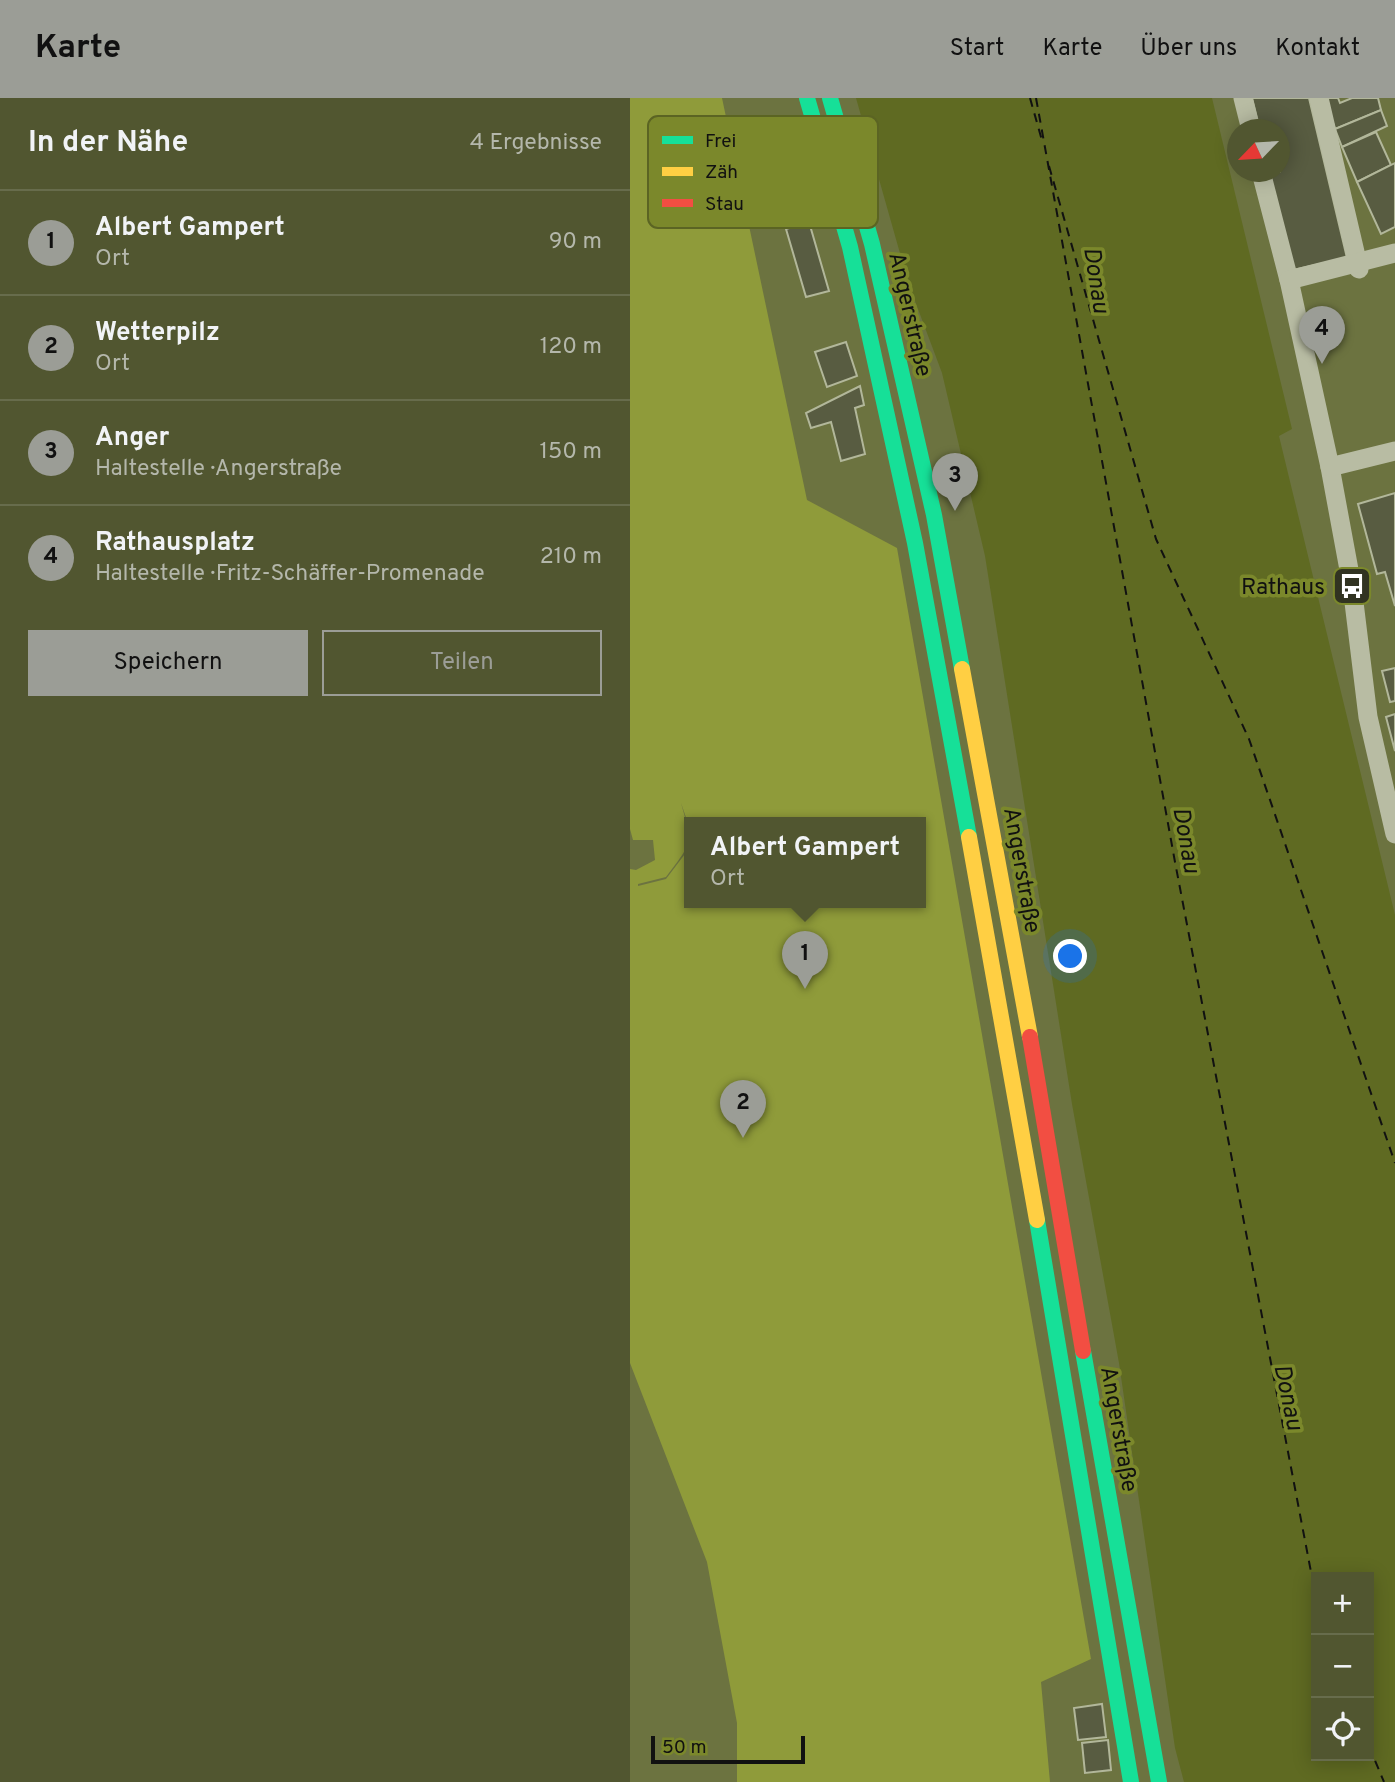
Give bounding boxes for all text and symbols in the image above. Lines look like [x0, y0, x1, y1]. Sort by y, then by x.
text: Karte [35, 28, 121, 70]
text: Start [950, 34, 1004, 64]
text: Karte [1042, 34, 1102, 64]
text: Über uns [1140, 34, 1237, 64]
text: Kontakt [1275, 34, 1360, 64]
legend [648, 116, 878, 228]
north arrow [1227, 119, 1290, 182]
text: In der Nähe [28, 125, 188, 162]
text: 4 Ergebnisse [470, 129, 602, 158]
text: Frei [705, 130, 736, 154]
text: Zäh [705, 161, 738, 185]
text: Stau [705, 193, 744, 217]
text: Albert Gampert [95, 212, 285, 245]
text: 1 [46, 228, 56, 257]
text: 90 m [549, 228, 602, 257]
text: Ort [95, 245, 130, 274]
water label: Donau [1075, 245, 1115, 316]
street label: Angerstraße [880, 249, 937, 380]
pin: 4 [1299, 306, 1345, 364]
text: Wetterpilz [95, 317, 220, 350]
text: 2 [44, 333, 58, 362]
text: 120 m [540, 333, 602, 362]
text: Ort [95, 350, 130, 379]
text: Anger [95, 422, 169, 455]
text: 3 [44, 438, 58, 467]
text: 150 m [540, 438, 602, 467]
pin: 3 [932, 453, 978, 511]
text: Haltestelle · Angerstraße [95, 455, 342, 484]
text: Rathausplatz [95, 527, 255, 560]
text: 4 [44, 543, 58, 572]
text: 210 m [540, 543, 602, 572]
text: Haltestelle · Fritz-Schäffer-Promenade [95, 560, 485, 589]
bus stop icon: Rathaus [1331, 565, 1373, 607]
place label: Rathaus [1241, 574, 1325, 603]
button: Speichern [28, 630, 308, 696]
button: Teilen [322, 630, 602, 696]
street label: Angerstraße [995, 805, 1046, 936]
water label: Donau [1164, 805, 1206, 877]
popup [684, 817, 926, 908]
text: Albert Gampert [710, 832, 900, 865]
text: Ort [710, 865, 745, 894]
pin: 1 [782, 931, 828, 989]
your location [1053, 939, 1087, 973]
pin: 2 [720, 1080, 766, 1138]
water label: Donau [1265, 1362, 1309, 1434]
street label: Angerstraße [1092, 1364, 1143, 1495]
map controls [1311, 1572, 1374, 1761]
button: + [1311, 1572, 1374, 1635]
button: − [1311, 1635, 1374, 1698]
button: locate [1311, 1698, 1374, 1761]
scale bar [651, 1733, 805, 1765]
text: 50 m [662, 1736, 707, 1760]

